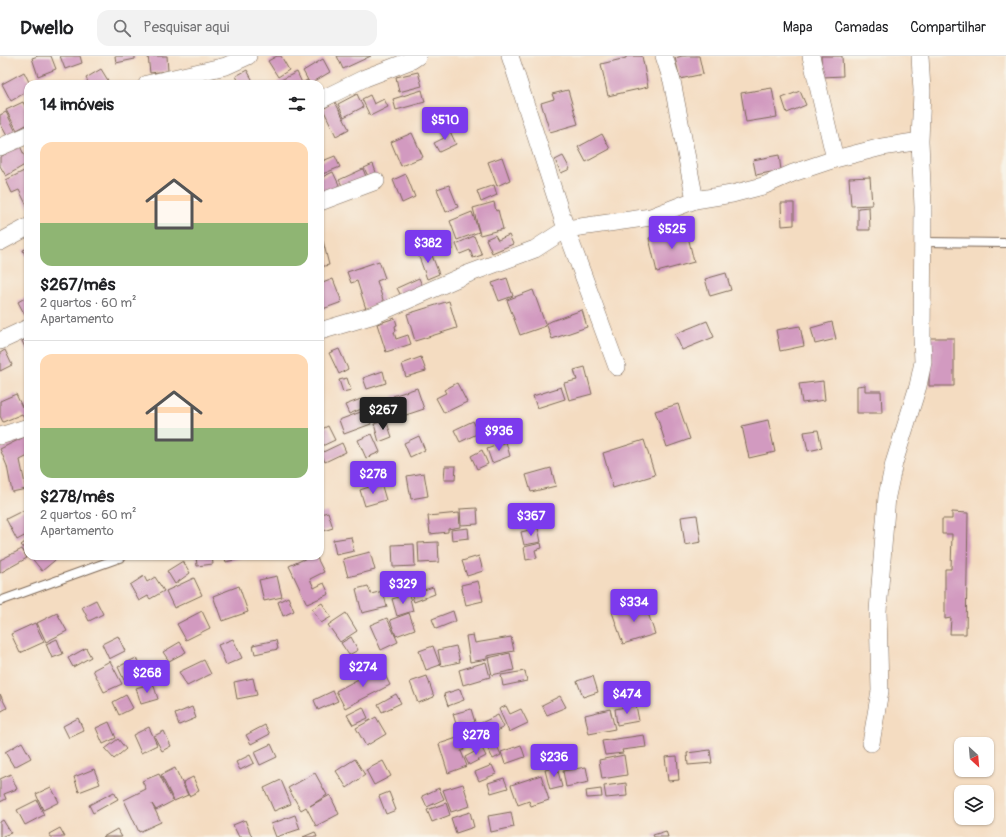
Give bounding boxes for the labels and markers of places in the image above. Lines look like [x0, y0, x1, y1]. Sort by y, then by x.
pin: $510 [421, 107, 469, 141]
pin: $525 [648, 216, 696, 250]
pin: $382 [404, 230, 452, 264]
pin: $267 [359, 397, 407, 431]
pin: $936 [475, 418, 523, 452]
pin: $278 [349, 461, 397, 495]
pin: $367 [507, 503, 555, 537]
pin: $329 [379, 571, 427, 605]
pin: $334 [610, 589, 658, 623]
pin: $274 [339, 654, 387, 688]
pin: $268 [123, 660, 171, 694]
pin: $474 [603, 681, 651, 715]
pin: $278 [452, 722, 500, 756]
pin: $236 [530, 744, 578, 778]

